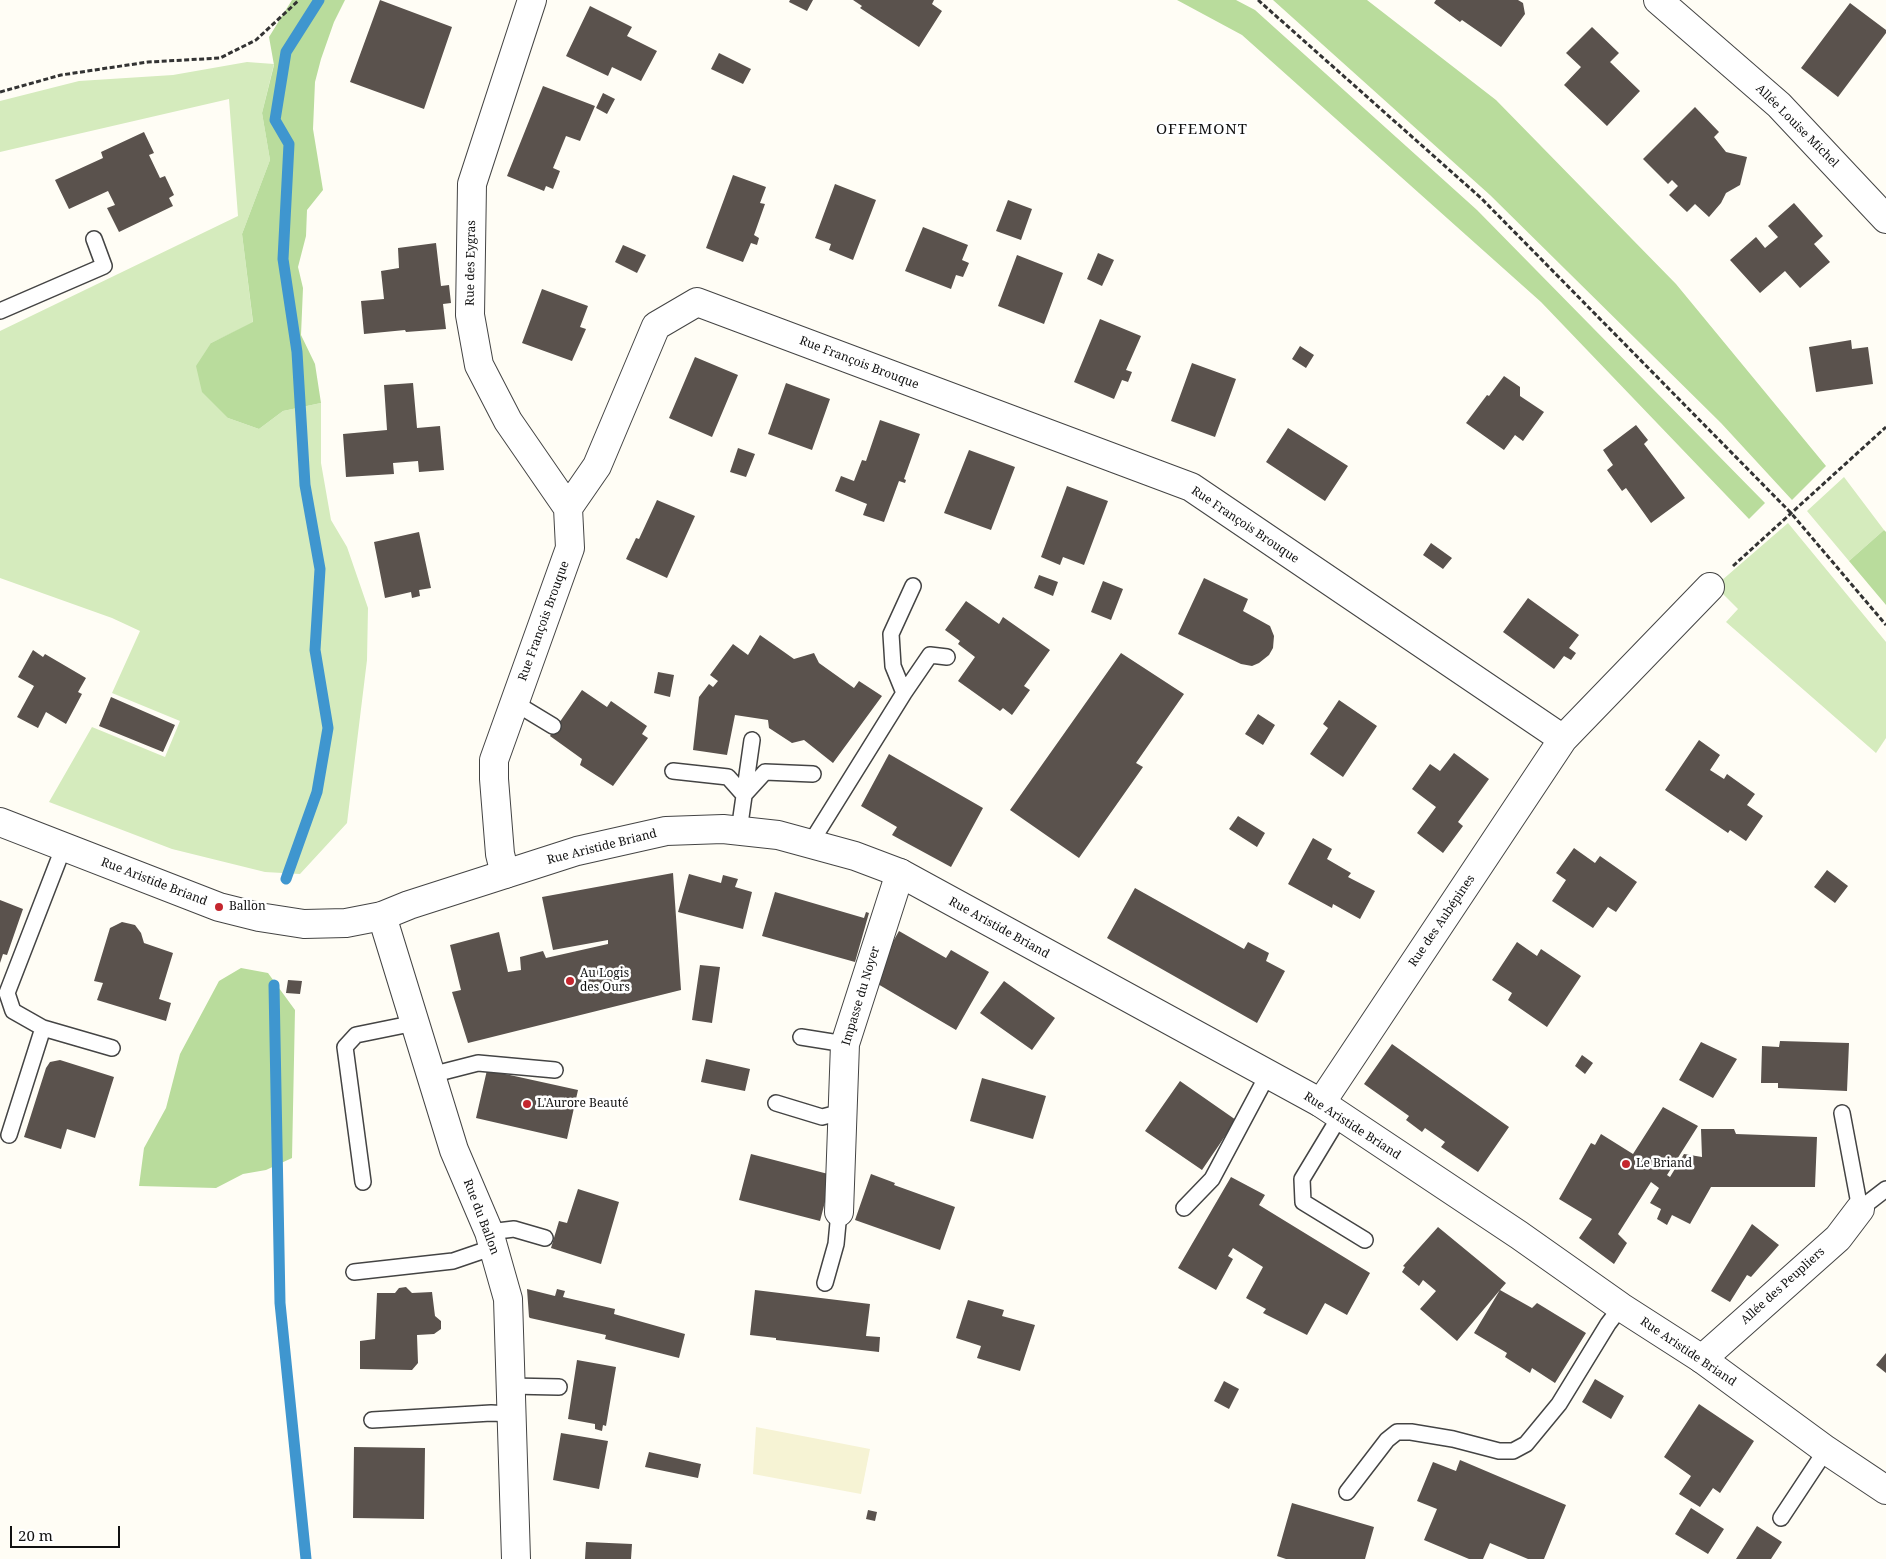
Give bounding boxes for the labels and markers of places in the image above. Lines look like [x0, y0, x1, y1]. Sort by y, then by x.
place label: Ballon [229, 900, 266, 914]
marker: Ballon [213, 901, 225, 913]
place label: Au Logis des Ours [580, 967, 630, 995]
marker: Au Logis des Ours [564, 975, 576, 987]
place label: L'Aurore Beauté [537, 1097, 628, 1111]
marker: L'Aurore Beauté [521, 1098, 533, 1110]
place label: Le Briand [1636, 1157, 1692, 1171]
marker: Le Briand [1620, 1158, 1632, 1170]

